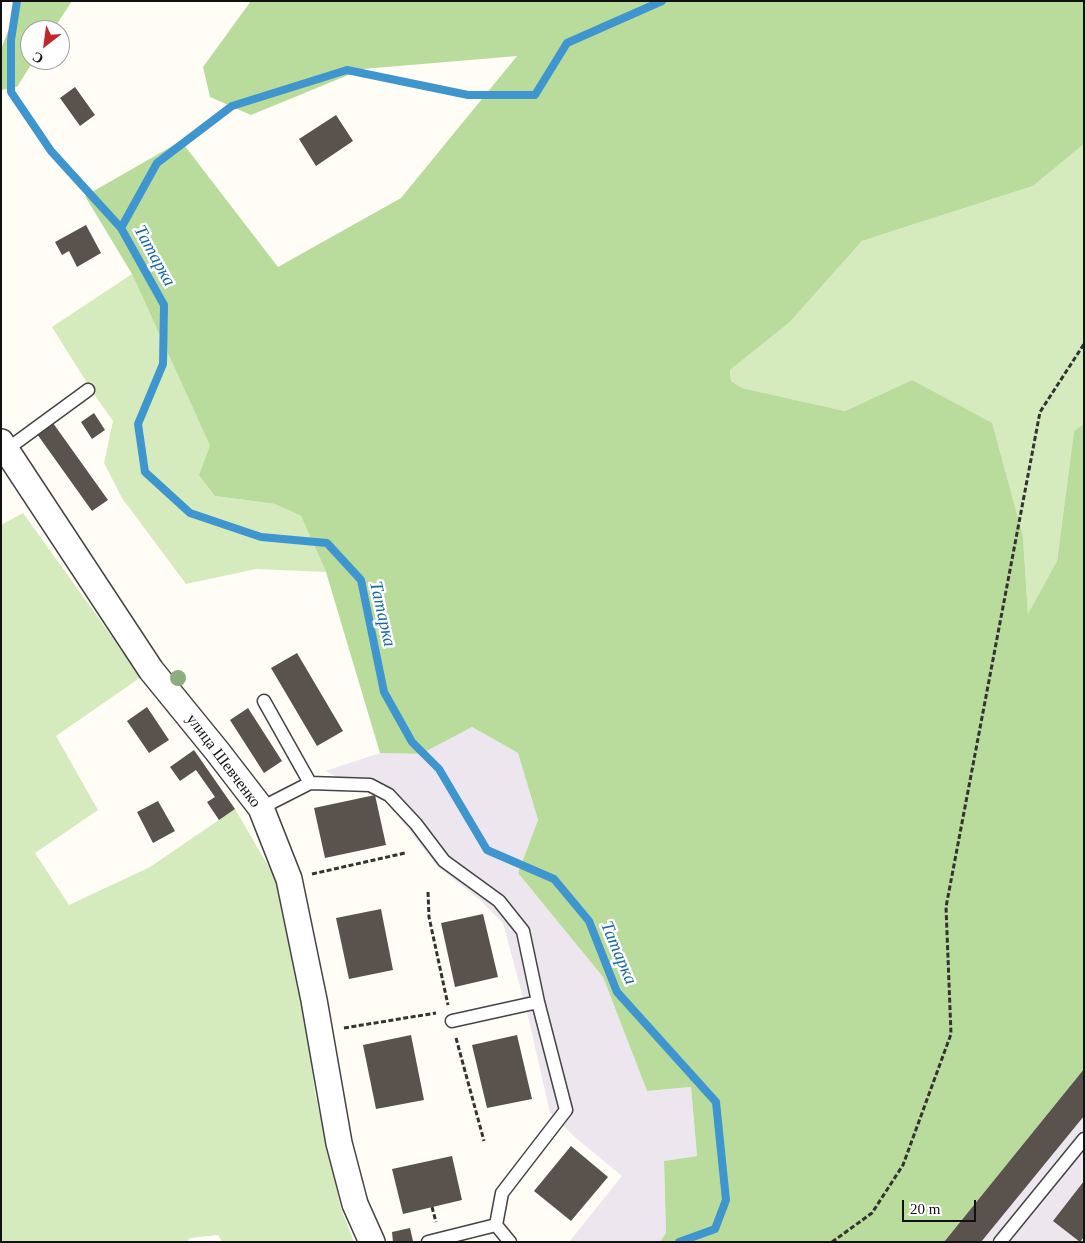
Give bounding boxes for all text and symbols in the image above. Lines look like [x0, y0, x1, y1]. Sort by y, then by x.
north arrow [20, 20, 70, 70]
text: С [30, 49, 46, 67]
water label: Татарка [128, 222, 180, 290]
water label: Татарка [364, 579, 400, 649]
street label: улица Шевченко [182, 710, 264, 812]
water label: Татарка [595, 918, 641, 988]
scale bar [905, 1190, 979, 1222]
text: 20 m [910, 1201, 940, 1217]

